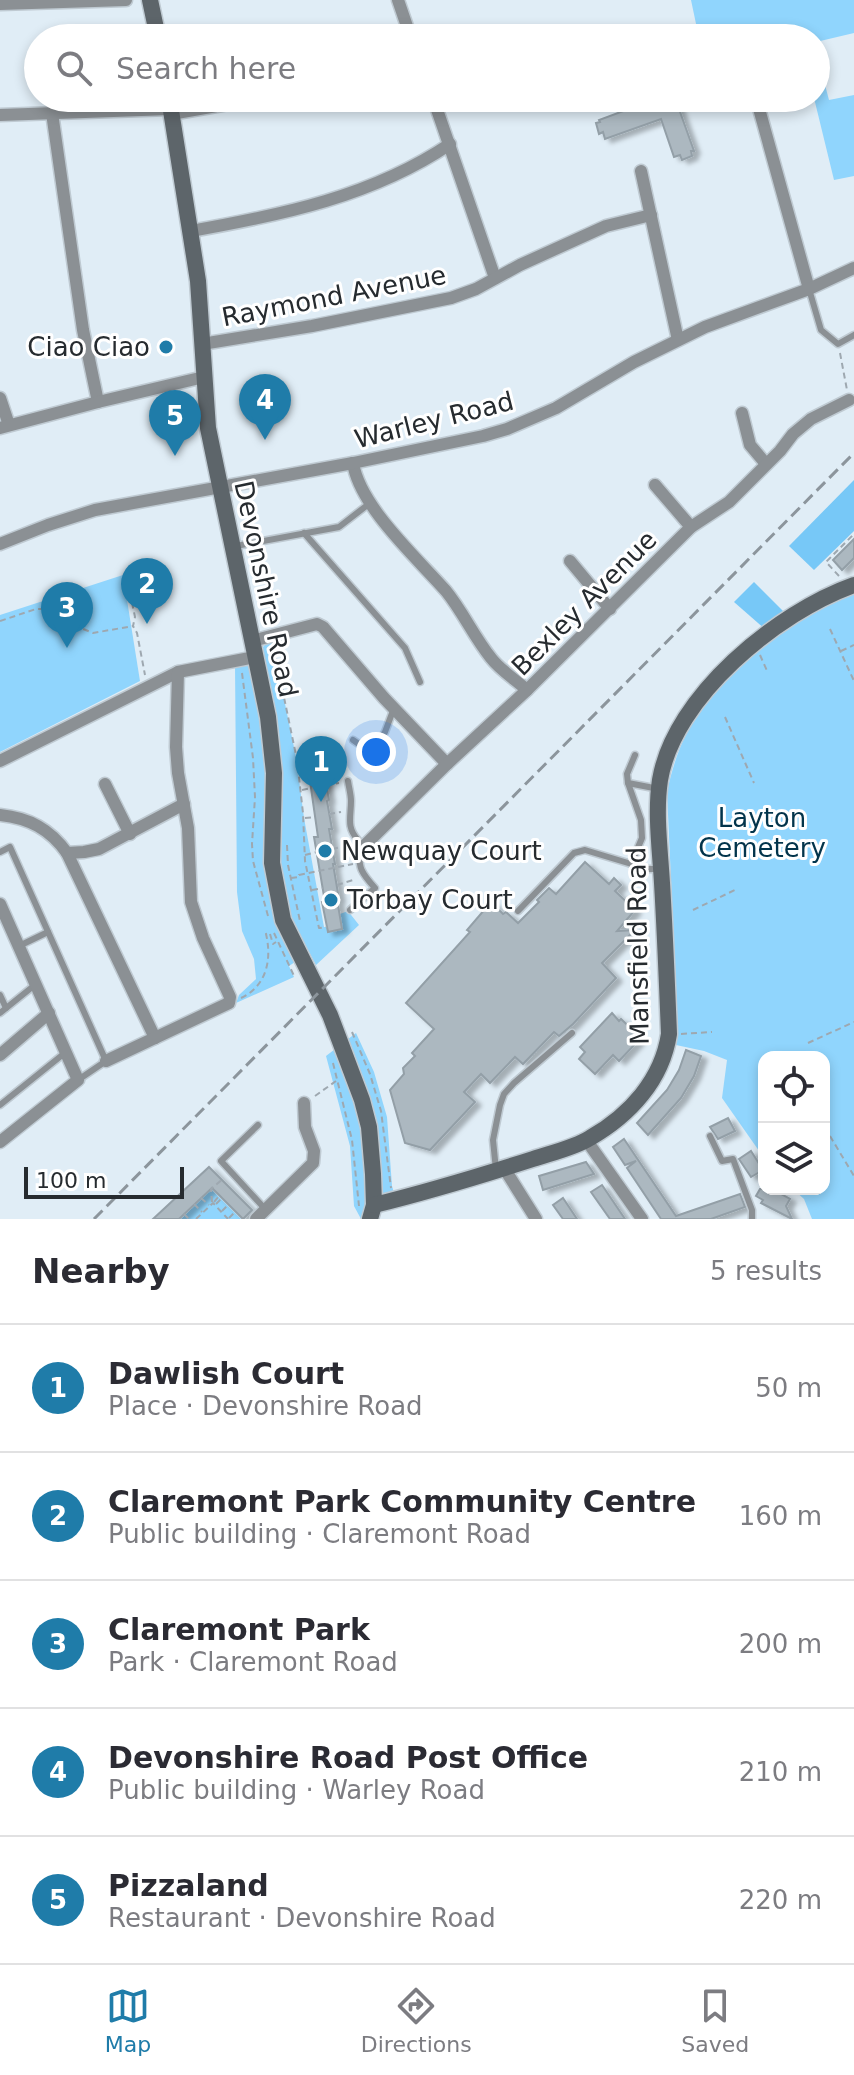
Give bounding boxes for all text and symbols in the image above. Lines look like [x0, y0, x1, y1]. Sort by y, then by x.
search box [24, 24, 830, 112]
icon: search [52, 46, 96, 90]
text: Search here [116, 51, 296, 86]
street label: Raymond Avenue [219, 260, 449, 332]
place label: Ciao Ciao [27, 332, 150, 362]
marker: Ciao Ciao [157, 338, 175, 356]
pin: 4 [239, 374, 291, 440]
street label: Warley Road [351, 386, 517, 454]
pin: 5 [149, 390, 201, 456]
street label: Devonshire Road [228, 478, 304, 700]
street label: Bexley Avenue [505, 524, 663, 682]
pin: 2 [121, 558, 173, 624]
pin: 3 [41, 582, 93, 648]
your location [356, 732, 396, 772]
pin: 1 [295, 736, 347, 802]
park label: Layton Cemetery [698, 803, 826, 863]
place label: Newquay Court [341, 836, 542, 866]
marker: Newquay Court [316, 842, 334, 860]
street label: Mansfield Road [621, 847, 655, 1045]
place label: Torbay Court [346, 885, 513, 915]
marker: Torbay Court [322, 891, 340, 909]
map controls [758, 1051, 830, 1195]
button: locate [758, 1051, 830, 1123]
button: layers [758, 1123, 830, 1195]
scale bar [24, 1163, 184, 1199]
text: 100 m [36, 1168, 106, 1193]
text: Nearby [32, 1251, 170, 1291]
text: 5 results [710, 1256, 822, 1286]
text: Dawlish Court [108, 1356, 344, 1391]
text: 1 [49, 1373, 67, 1403]
text: 50 m [755, 1373, 822, 1403]
text: Place · Devonshire Road [108, 1391, 423, 1421]
text: Claremont Park Community Centre [108, 1484, 696, 1519]
text: 2 [49, 1501, 67, 1531]
text: 160 m [739, 1501, 822, 1531]
text: Public building · Claremont Road [108, 1519, 531, 1549]
text: Claremont Park [108, 1612, 370, 1647]
text: 3 [49, 1629, 67, 1659]
text: 200 m [739, 1629, 822, 1659]
text: Park · Claremont Road [108, 1647, 398, 1677]
text: Devonshire Road Post Office [108, 1740, 588, 1775]
text: 4 [49, 1757, 67, 1787]
text: 210 m [739, 1757, 822, 1787]
text: Public building · Warley Road [108, 1775, 485, 1805]
text: Pizzaland [108, 1868, 269, 1903]
text: 5 [49, 1885, 67, 1915]
text: 220 m [739, 1885, 822, 1915]
text: Restaurant · Devonshire Road [108, 1903, 496, 1933]
tab: Map [105, 1984, 151, 2057]
tab: Directions [361, 1984, 472, 2057]
tab: Saved [681, 1984, 749, 2057]

